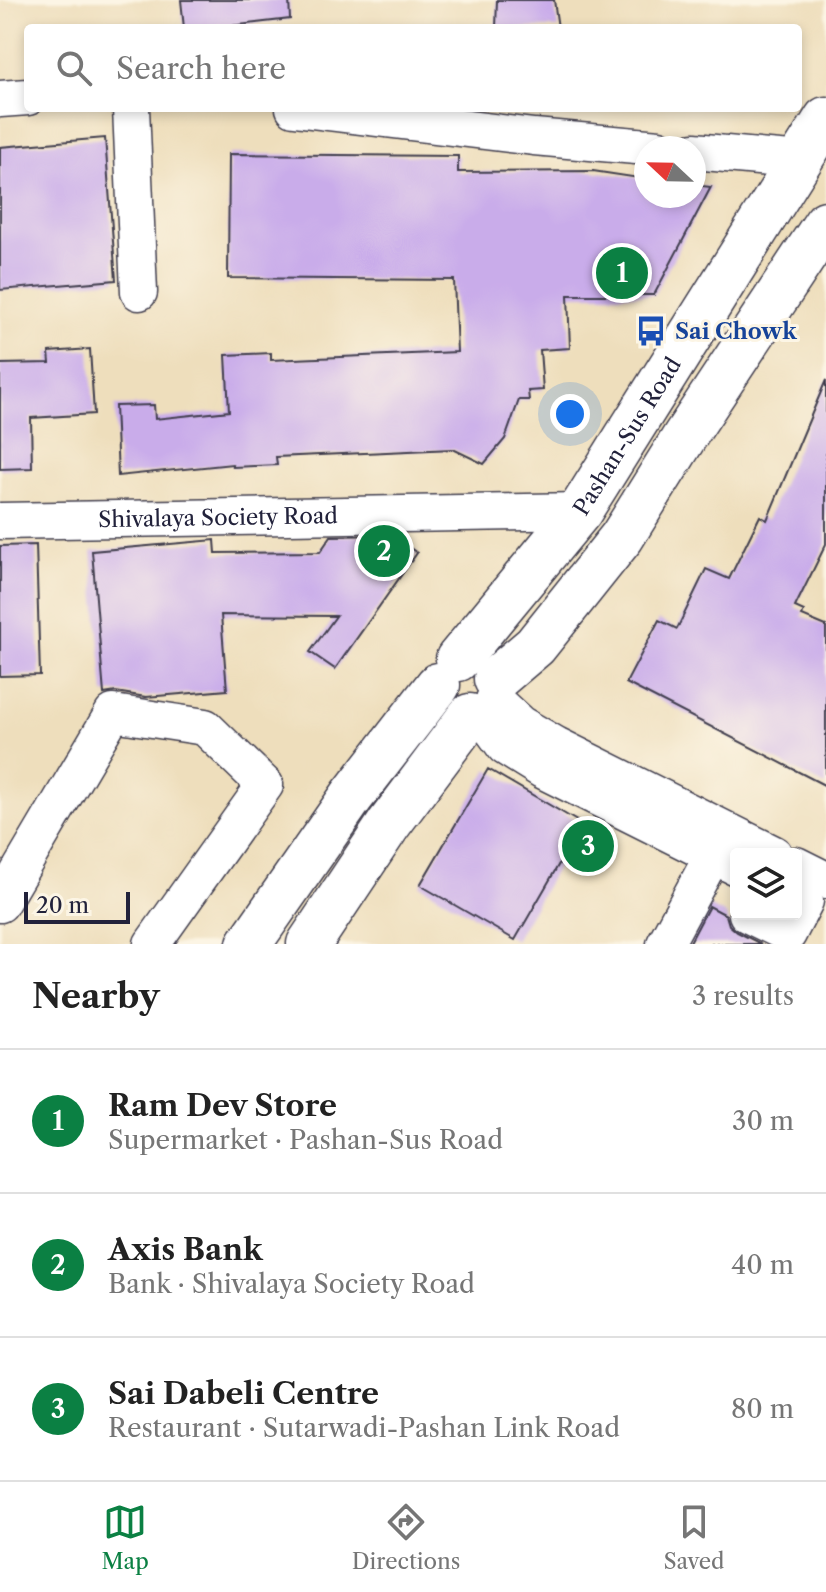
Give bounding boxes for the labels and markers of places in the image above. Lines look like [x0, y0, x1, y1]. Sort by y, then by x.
pin: 1 [596, 243, 648, 303]
bus stop icon: Sai Chowk [634, 314, 668, 348]
place label: Sai Chowk [675, 318, 797, 345]
pin: 2 [358, 521, 410, 581]
pin: 3 [562, 816, 614, 876]

